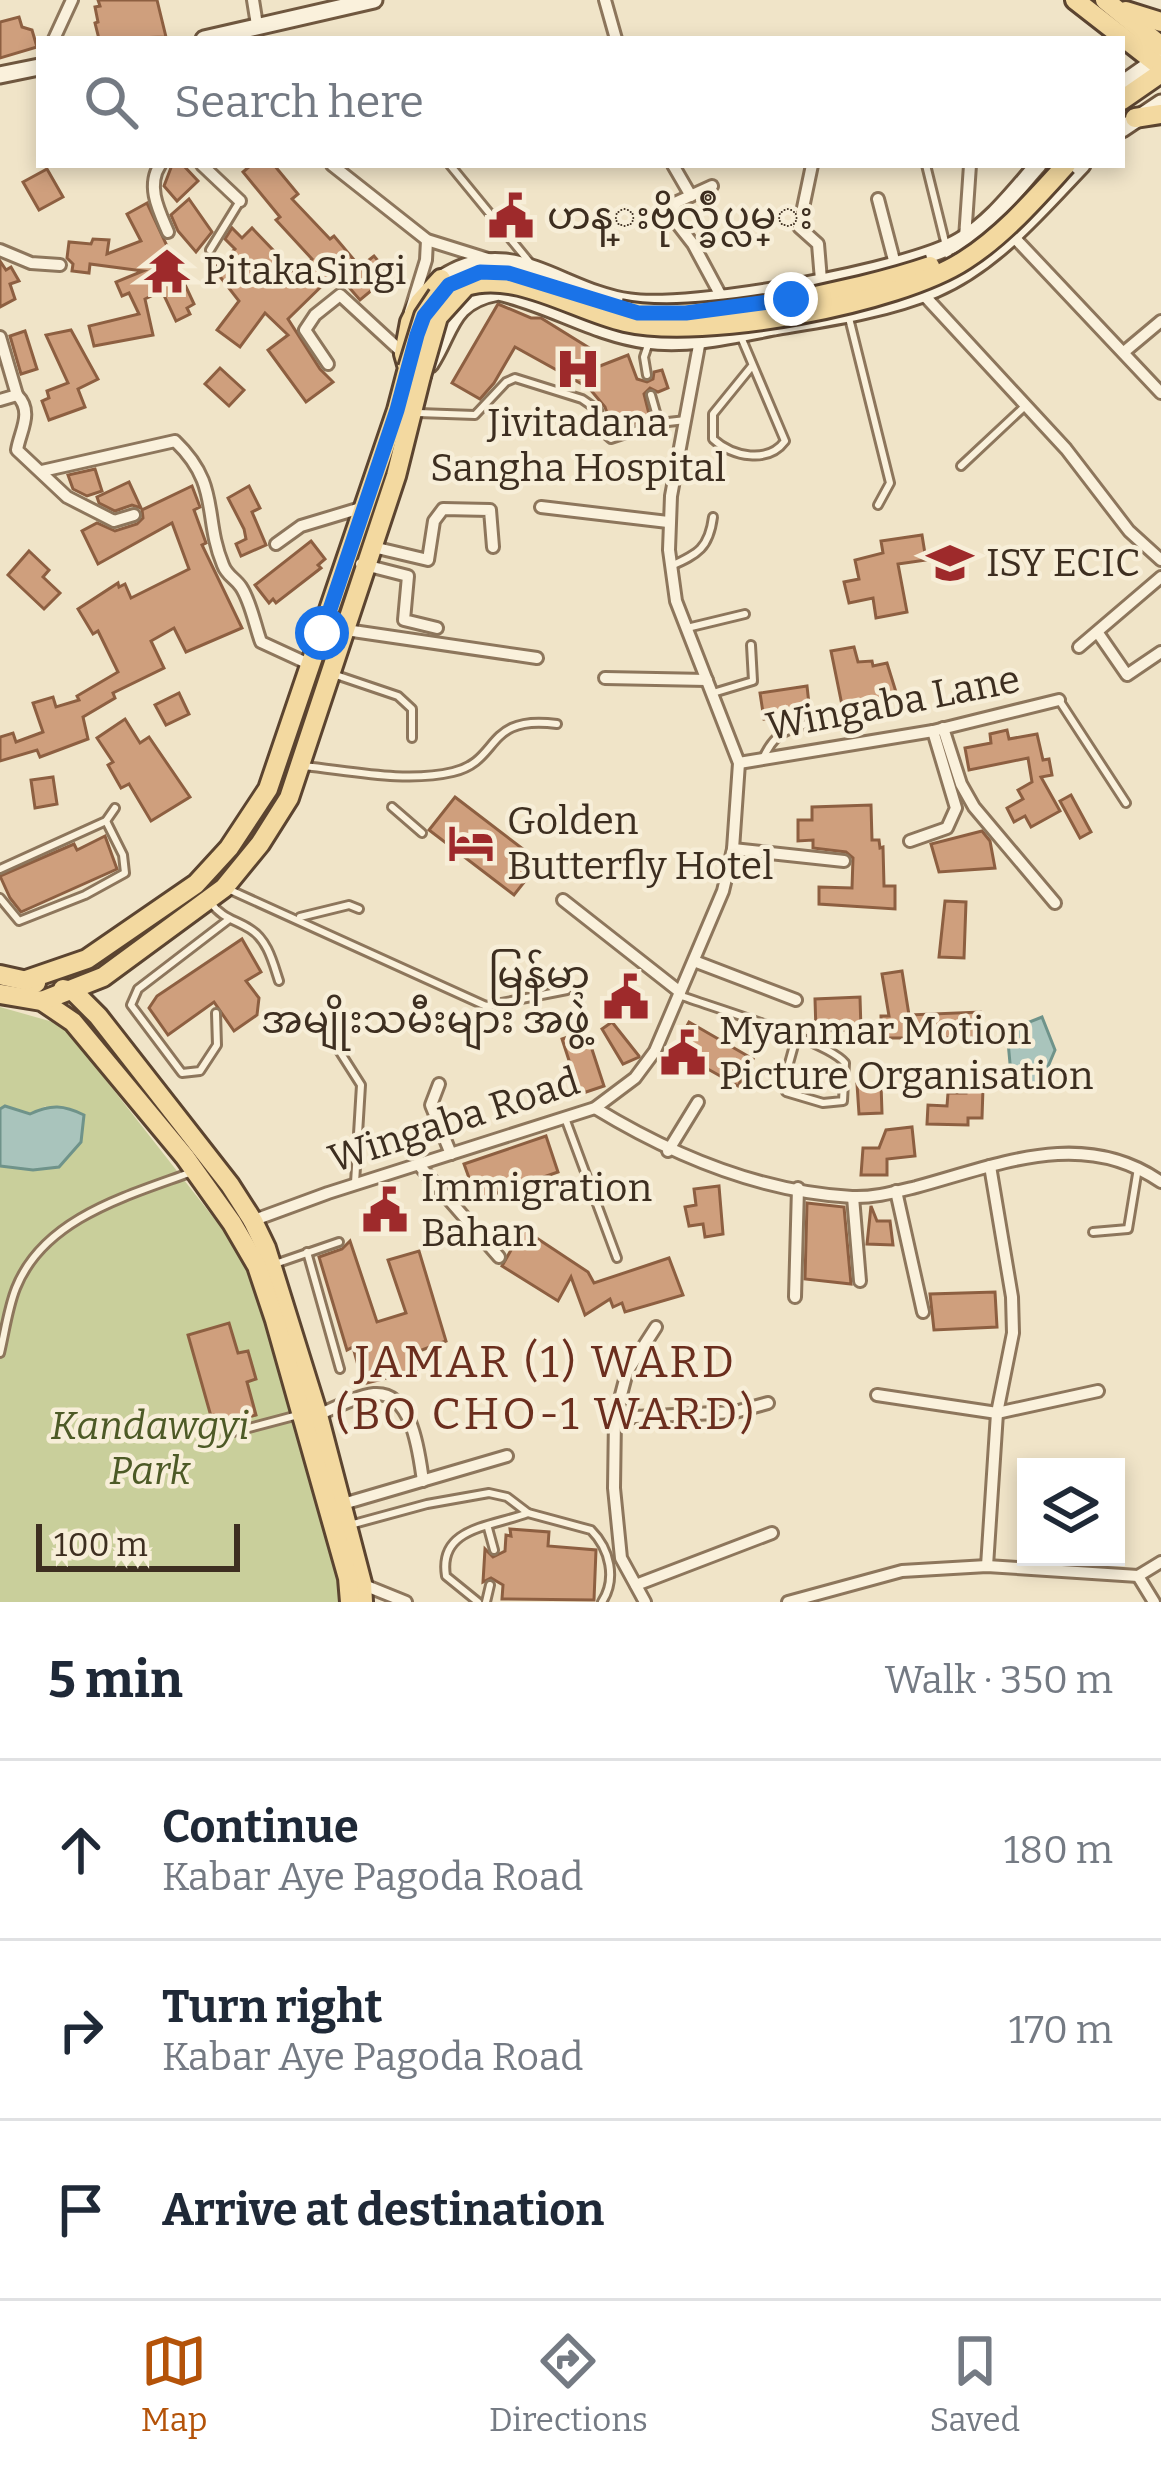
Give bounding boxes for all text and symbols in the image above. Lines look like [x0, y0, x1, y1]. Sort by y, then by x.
search box [36, 36, 1125, 168]
icon: search [78, 69, 144, 135]
text: Search here [174, 75, 424, 129]
place label: ဟန္းဗိုလ္ခ်ဳပ္လမ္း [547, 190, 813, 248]
public building icon: ဟန္းဗိုလ္ခ်ဳပ္လမ္း [486, 191, 536, 241]
temple icon: PitakaSingi [142, 246, 192, 296]
place label: PitakaSingi [203, 248, 406, 294]
route end [764, 272, 818, 326]
hospital icon: Jivitadana Sangha Hospital [553, 344, 603, 394]
place label: Jivitadana Sangha Hospital [430, 400, 726, 491]
school or university icon: ISY ECIC [925, 538, 975, 588]
place label: ISY ECIC [986, 540, 1140, 586]
route start [295, 606, 349, 660]
street label: Wingaba Lane [762, 656, 1024, 750]
place label: Golden Butterfly Hotel [507, 798, 773, 889]
hotel icon: Golden Butterfly Hotel [446, 818, 496, 868]
place label: မြန်မာ့ အမျိုးသမီးများ အဖွဲ့ [261, 949, 594, 1051]
public building icon: မြန်မာ့ အမျိုးသမီးများ အဖွဲ့ [601, 972, 651, 1022]
place label: Myanmar Motion Picture Organisation [719, 1008, 1094, 1099]
public building icon: Myanmar Motion Picture Organisation [658, 1028, 708, 1078]
street label: Wingaba Road [323, 1058, 585, 1182]
place label: Immigration Bahan [421, 1165, 653, 1256]
public building icon: Immigration Bahan [360, 1185, 410, 1235]
district label: JAMAR (1) WARD (BO CHO-1 WARD) [335, 1335, 757, 1441]
park label: Kandawgyi Park [51, 1403, 249, 1494]
map controls [1017, 1458, 1125, 1566]
button: layers [1017, 1458, 1125, 1566]
scale bar [36, 1518, 240, 1571]
text: 100 m [54, 1525, 148, 1565]
text: 5 min [48, 1649, 183, 1711]
text: Walk · 350 m [885, 1657, 1113, 1703]
text: Continue [162, 1800, 359, 1854]
icon: ahead [48, 1817, 114, 1883]
text: 180 m [1004, 1827, 1113, 1873]
text: Kabar Aye Pagoda Road [162, 1854, 584, 1900]
text: Turn right [162, 1980, 382, 2034]
icon: right [48, 1997, 114, 2063]
text: 170 m [1009, 2007, 1113, 2053]
text: Kabar Aye Pagoda Road [162, 2034, 584, 2080]
icon: arrive [48, 2177, 114, 2243]
text: Arrive at destination [162, 2183, 604, 2237]
tab: Map [141, 2328, 207, 2440]
tab: Directions [489, 2328, 648, 2440]
tab: Saved [930, 2328, 1020, 2440]

